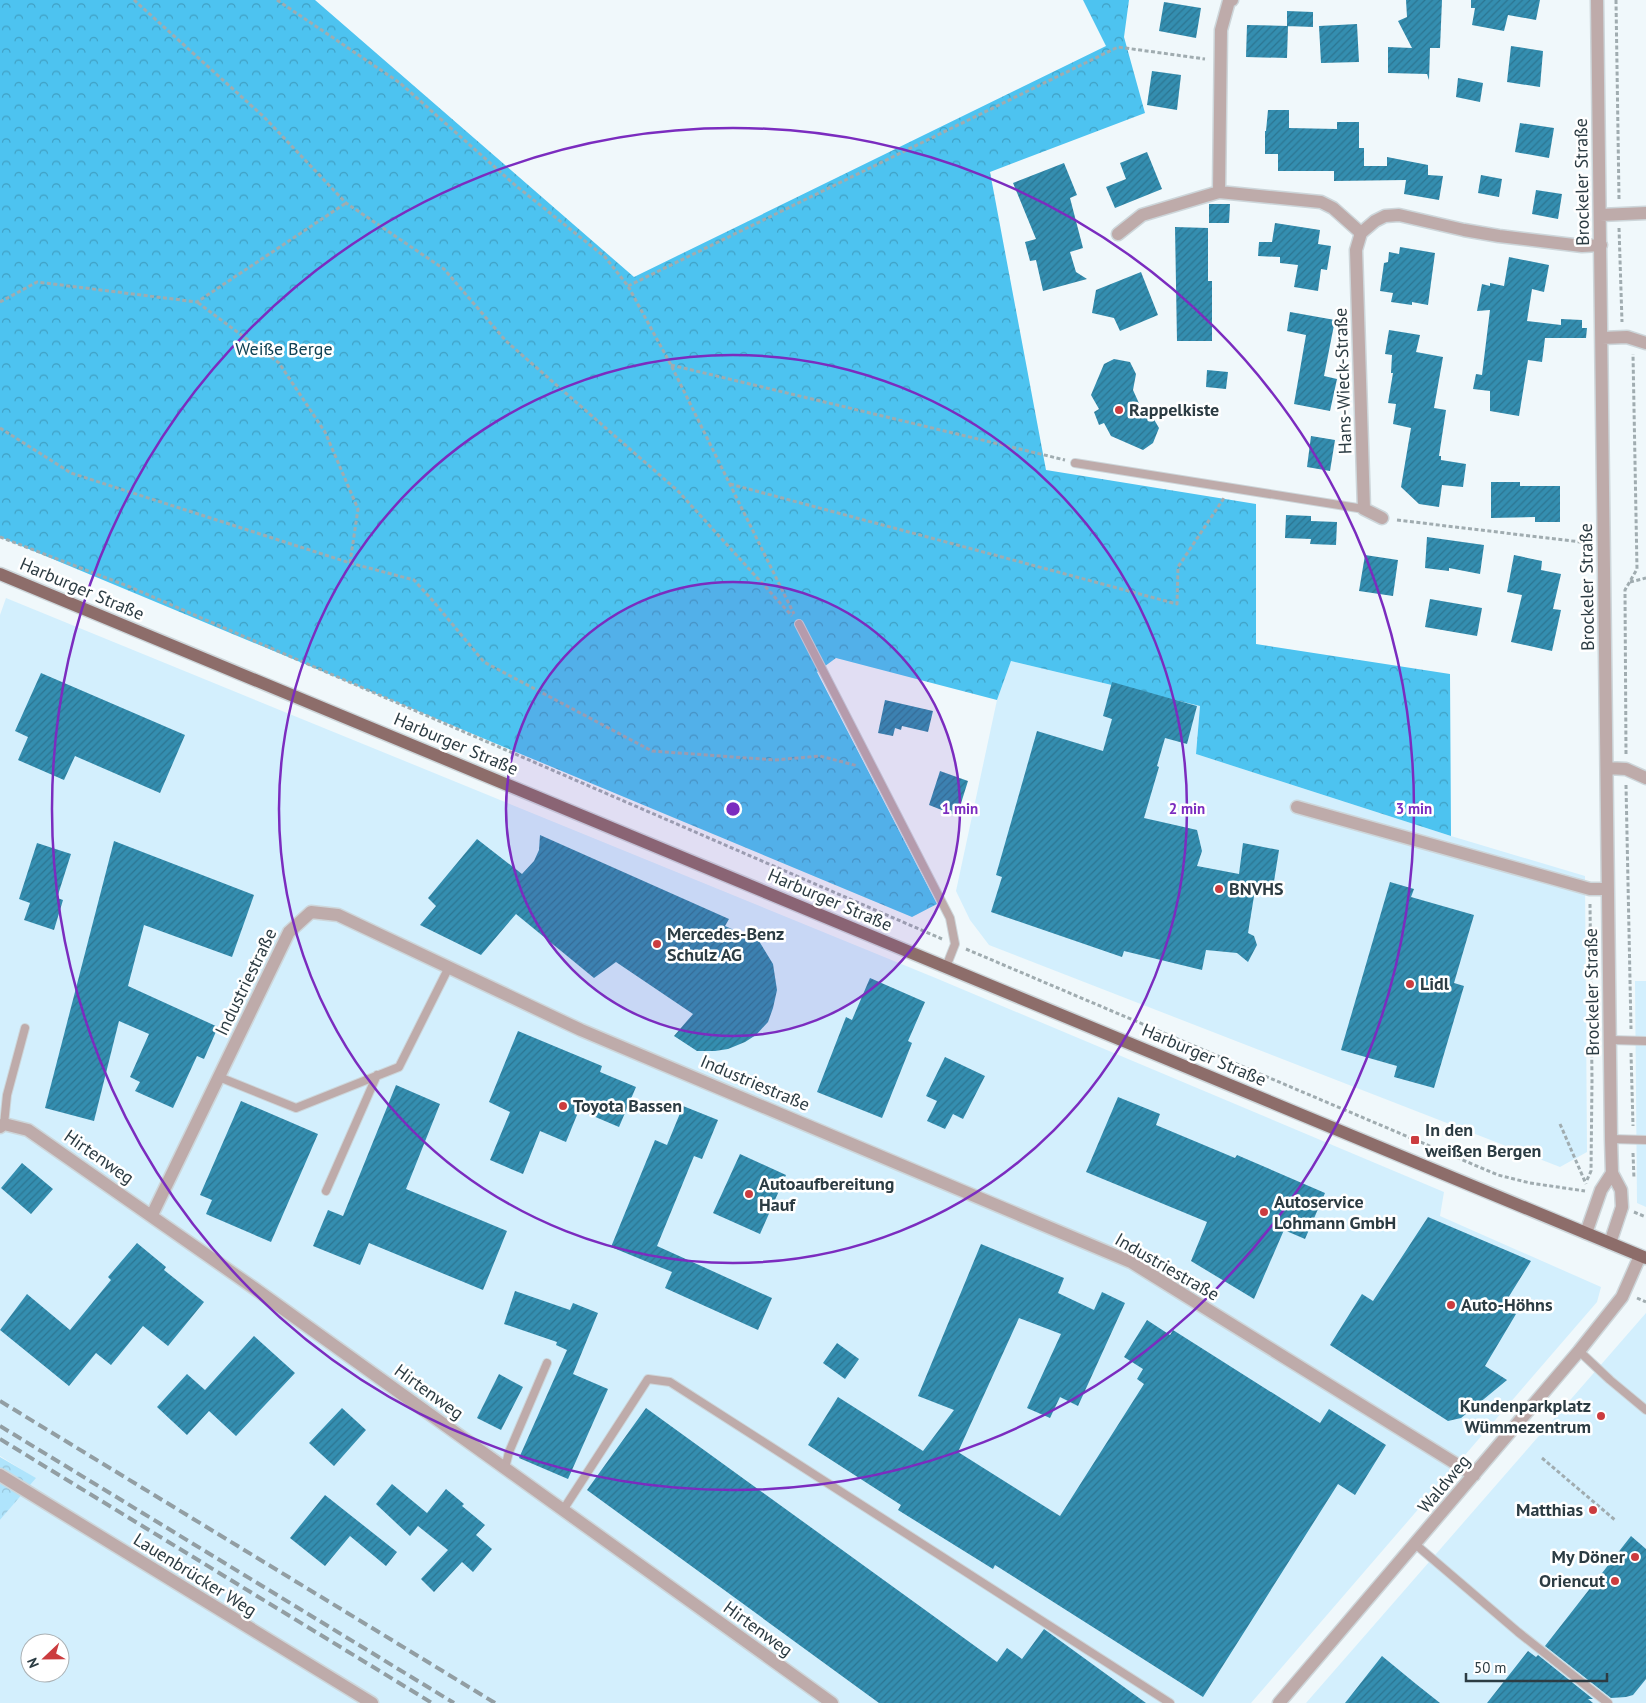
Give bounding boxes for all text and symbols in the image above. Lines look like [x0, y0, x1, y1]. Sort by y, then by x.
street label: Brockeler Straße [1569, 118, 1594, 246]
street label: Hans-Wieck-Straße [1328, 307, 1357, 455]
park label: Weiße Berge [235, 337, 333, 360]
place label: Rappelkiste [1129, 398, 1219, 421]
marker: Rappelkiste [1113, 404, 1125, 416]
street label: Brockeler Straße [1574, 523, 1599, 651]
street label: Harburger Straße [17, 552, 148, 625]
street label: Harburger Straße [391, 707, 522, 780]
text: 1 min [942, 799, 978, 818]
text: 2 min [1169, 799, 1205, 818]
text: 3 min [1396, 799, 1432, 818]
centre of rings [724, 800, 742, 818]
street label: Harburger Straße [765, 863, 896, 936]
place label: BNVHS [1229, 877, 1284, 900]
marker: BNVHS [1213, 883, 1225, 895]
place label: Mercedes-Benz Schulz AG [667, 922, 784, 966]
street label: Industriestraße [210, 924, 281, 1039]
street label: Brockeler Straße [1579, 928, 1604, 1056]
marker: Mercedes-Benz Schulz AG [651, 938, 663, 950]
place label: Lidl [1420, 972, 1450, 995]
marker: Lidl [1404, 978, 1416, 990]
street label: Harburger Straße [1139, 1018, 1270, 1091]
street label: Industriestraße [697, 1049, 813, 1116]
place label: Toyota Bassen [573, 1094, 682, 1117]
marker: Toyota Bassen [557, 1100, 569, 1112]
place label: In den weißen Bergen [1424, 1118, 1541, 1162]
street label: Hirtenweg [60, 1124, 139, 1189]
marker: In den weißen Bergen [1409, 1134, 1421, 1146]
place label: Autoaufbereitung Hauf [759, 1172, 894, 1216]
marker: Autoaufbereitung Hauf [743, 1188, 755, 1200]
place label: Autoservice Lohmann GmbH [1274, 1190, 1396, 1234]
marker: Autoservice Lohmann GmbH [1258, 1206, 1270, 1218]
street label: Industriestraße [1111, 1227, 1224, 1306]
place label: Auto-Höhns [1461, 1293, 1553, 1316]
marker: Auto-Höhns [1445, 1299, 1457, 1311]
street label: Hirtenweg [390, 1359, 468, 1424]
place label: Kundenparkplatz Wümmezentrum [1460, 1394, 1591, 1438]
marker: Kundenparkplatz Wümmezentrum [1595, 1410, 1607, 1422]
street label: Waldweg [1412, 1450, 1475, 1518]
place label: Matthias [1516, 1498, 1583, 1521]
marker: Matthias [1587, 1504, 1599, 1516]
street label: Lauenbrücker Weg [129, 1527, 261, 1622]
place label: My Döner [1552, 1545, 1626, 1568]
marker: My Döner [1629, 1551, 1641, 1563]
place label: Oriencut [1539, 1569, 1606, 1592]
marker: Oriencut [1609, 1575, 1621, 1587]
street label: Hirtenweg [719, 1596, 797, 1661]
north arrow [20, 1633, 70, 1683]
scale bar [1466, 1650, 1607, 1682]
text: N [23, 1655, 43, 1671]
text: 50 m [1474, 1658, 1507, 1677]

